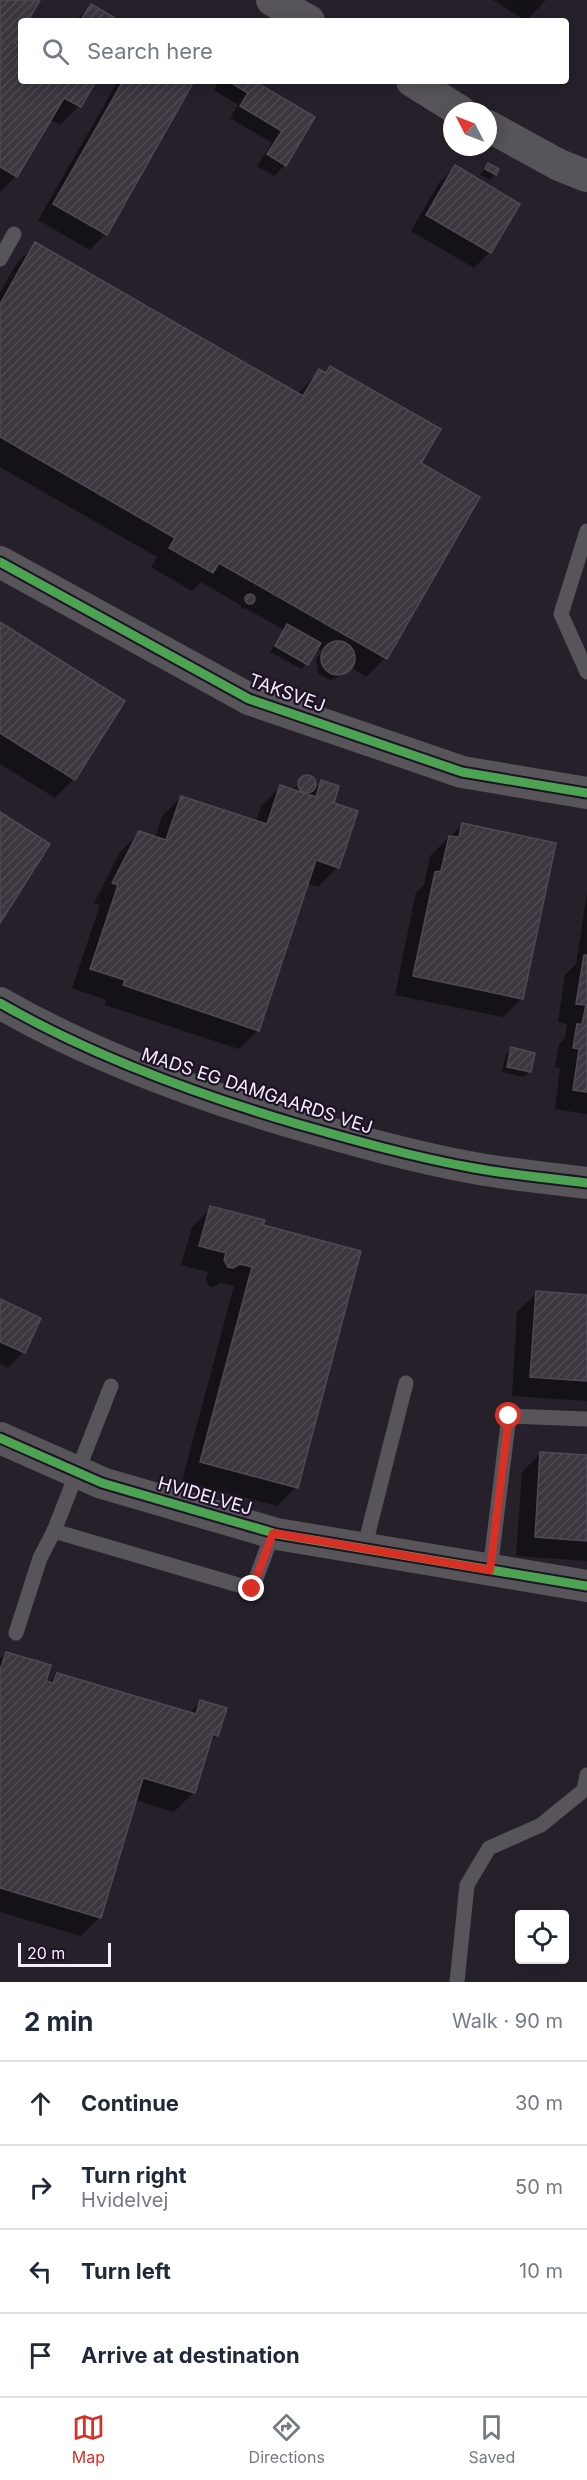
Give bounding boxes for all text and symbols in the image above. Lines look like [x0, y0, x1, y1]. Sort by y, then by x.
search box [18, 18, 569, 84]
icon: search [39, 35, 72, 68]
text: Search here [87, 38, 213, 64]
north arrow [443, 102, 497, 156]
street label: TAKSVEJ [246, 669, 328, 716]
street label: MADS EG DAMGAARDS VEJ [139, 1043, 375, 1138]
route start [495, 1402, 521, 1428]
street label: HVIDELVEJ [156, 1472, 255, 1519]
route end [238, 1575, 264, 1601]
map controls [515, 1910, 569, 1964]
button: locate [515, 1910, 569, 1964]
scale bar [18, 1940, 111, 1968]
text: 20 m [27, 1943, 65, 1963]
text: 2 min [24, 2006, 94, 2037]
text: Walk · 90 m [452, 2009, 563, 2033]
icon: ahead [24, 2087, 57, 2120]
text: Continue [81, 2090, 179, 2116]
text: 30 m [515, 2091, 563, 2115]
text: Turn right [81, 2162, 187, 2188]
icon: right [24, 2171, 57, 2204]
text: 50 m [515, 2175, 563, 2199]
text: Hvidelvej [81, 2188, 168, 2212]
icon: left [24, 2255, 57, 2288]
text: Turn left [81, 2258, 171, 2284]
text: 10 m [519, 2259, 563, 2283]
icon: arrive [24, 2339, 57, 2372]
text: Arrive at destination [81, 2342, 300, 2368]
tab: Map [72, 2411, 105, 2467]
tab: Directions [249, 2411, 325, 2467]
tab: Saved [468, 2411, 515, 2467]

